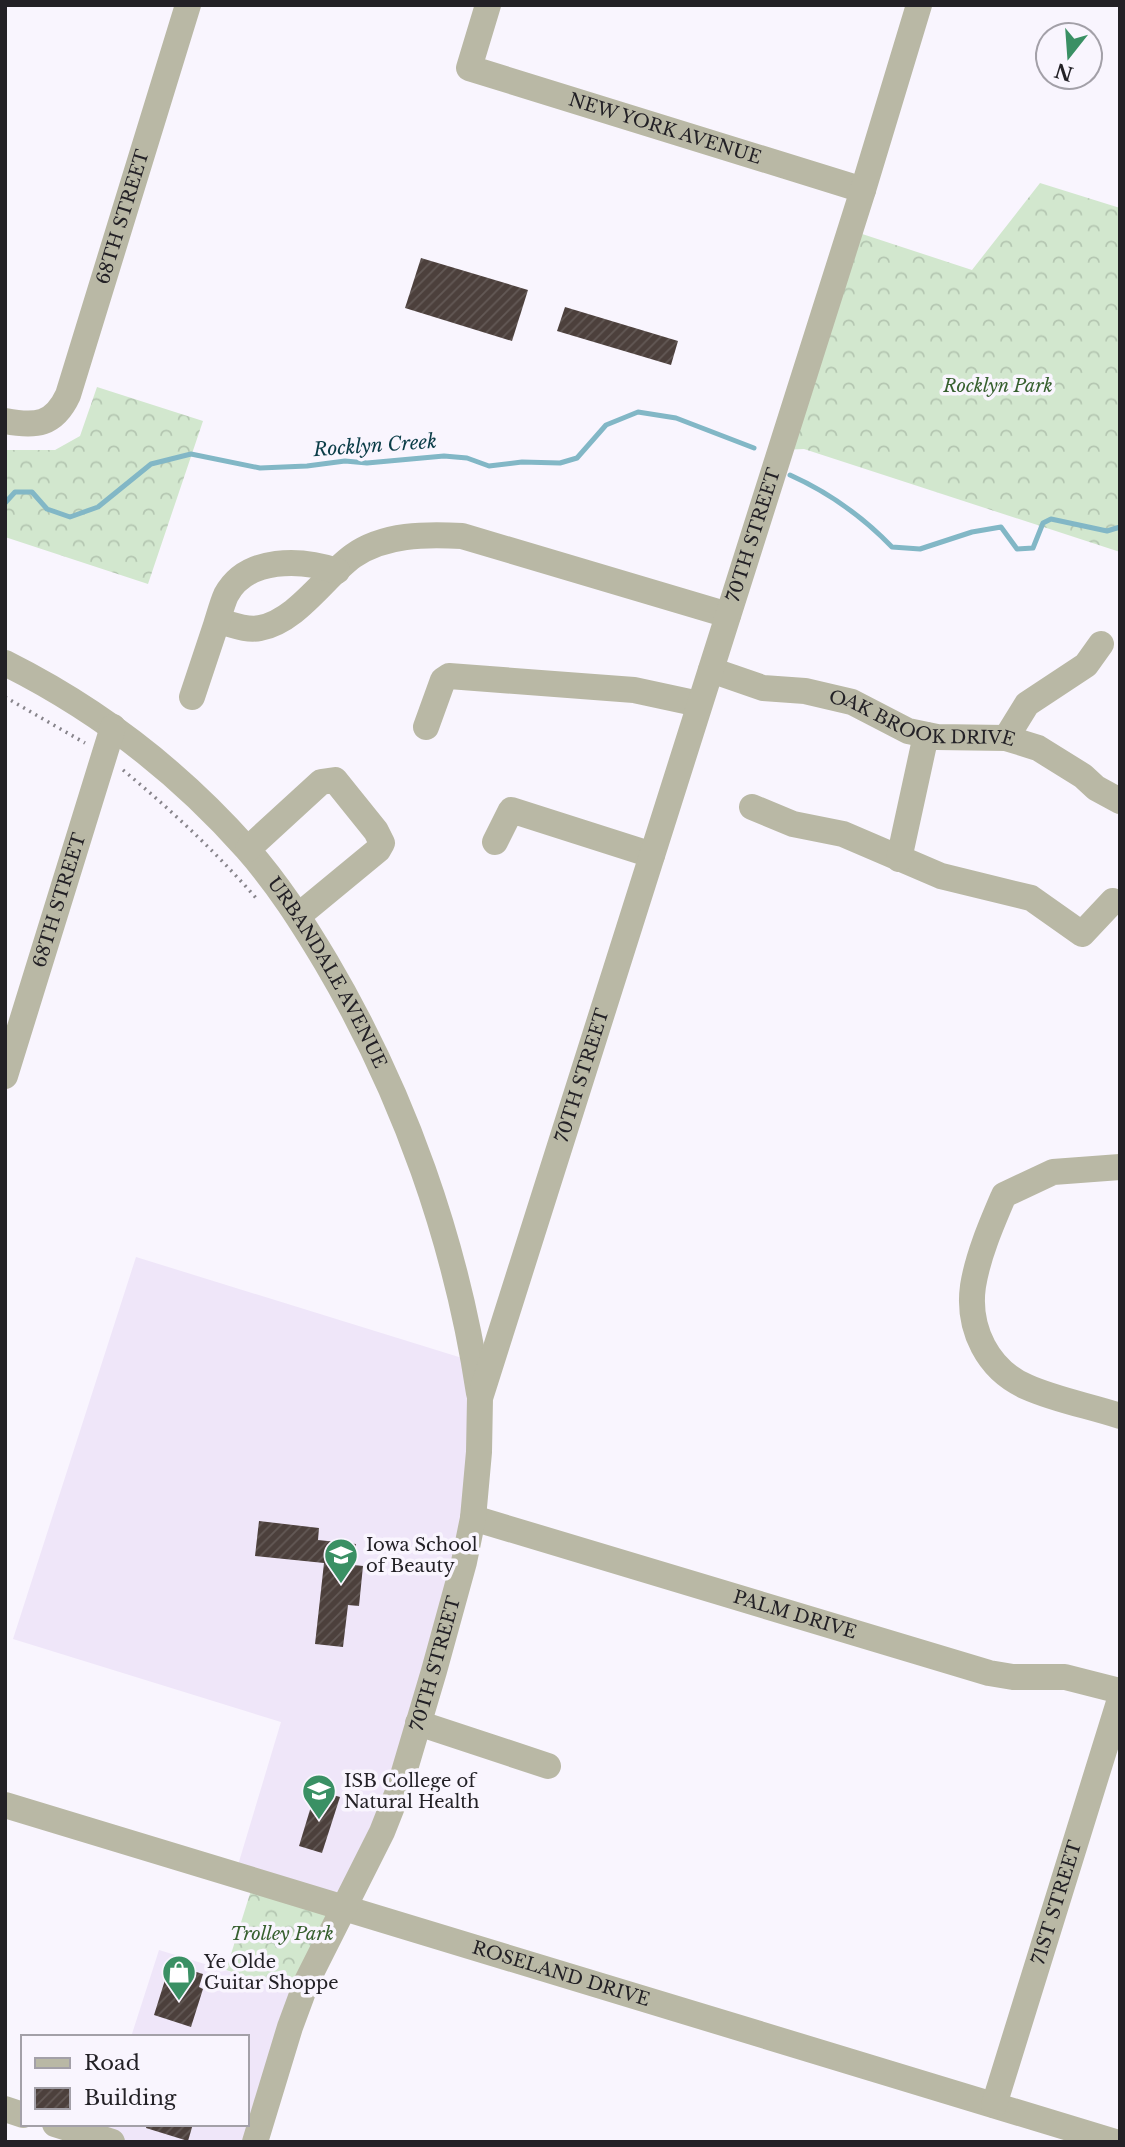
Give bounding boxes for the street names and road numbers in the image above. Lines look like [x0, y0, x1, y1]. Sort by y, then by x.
street label: NEW YORK AVENUE [566, 89, 764, 169]
street label: 68TH STREET [92, 147, 154, 287]
street label: 70TH STREET [722, 465, 785, 605]
street label: OAK BROOK DRIVE [827, 686, 1018, 751]
street label: 68TH STREET [28, 830, 91, 970]
street label: URBANDALE AVENUE [263, 873, 391, 1072]
street label: 70TH STREET [551, 1005, 614, 1145]
street label: PALM DRIVE [730, 1586, 859, 1644]
street label: 70TH STREET [406, 1593, 465, 1733]
street label: 71ST STREET [1027, 1837, 1087, 1967]
street label: ROSELAND DRIVE [469, 1936, 652, 2011]

